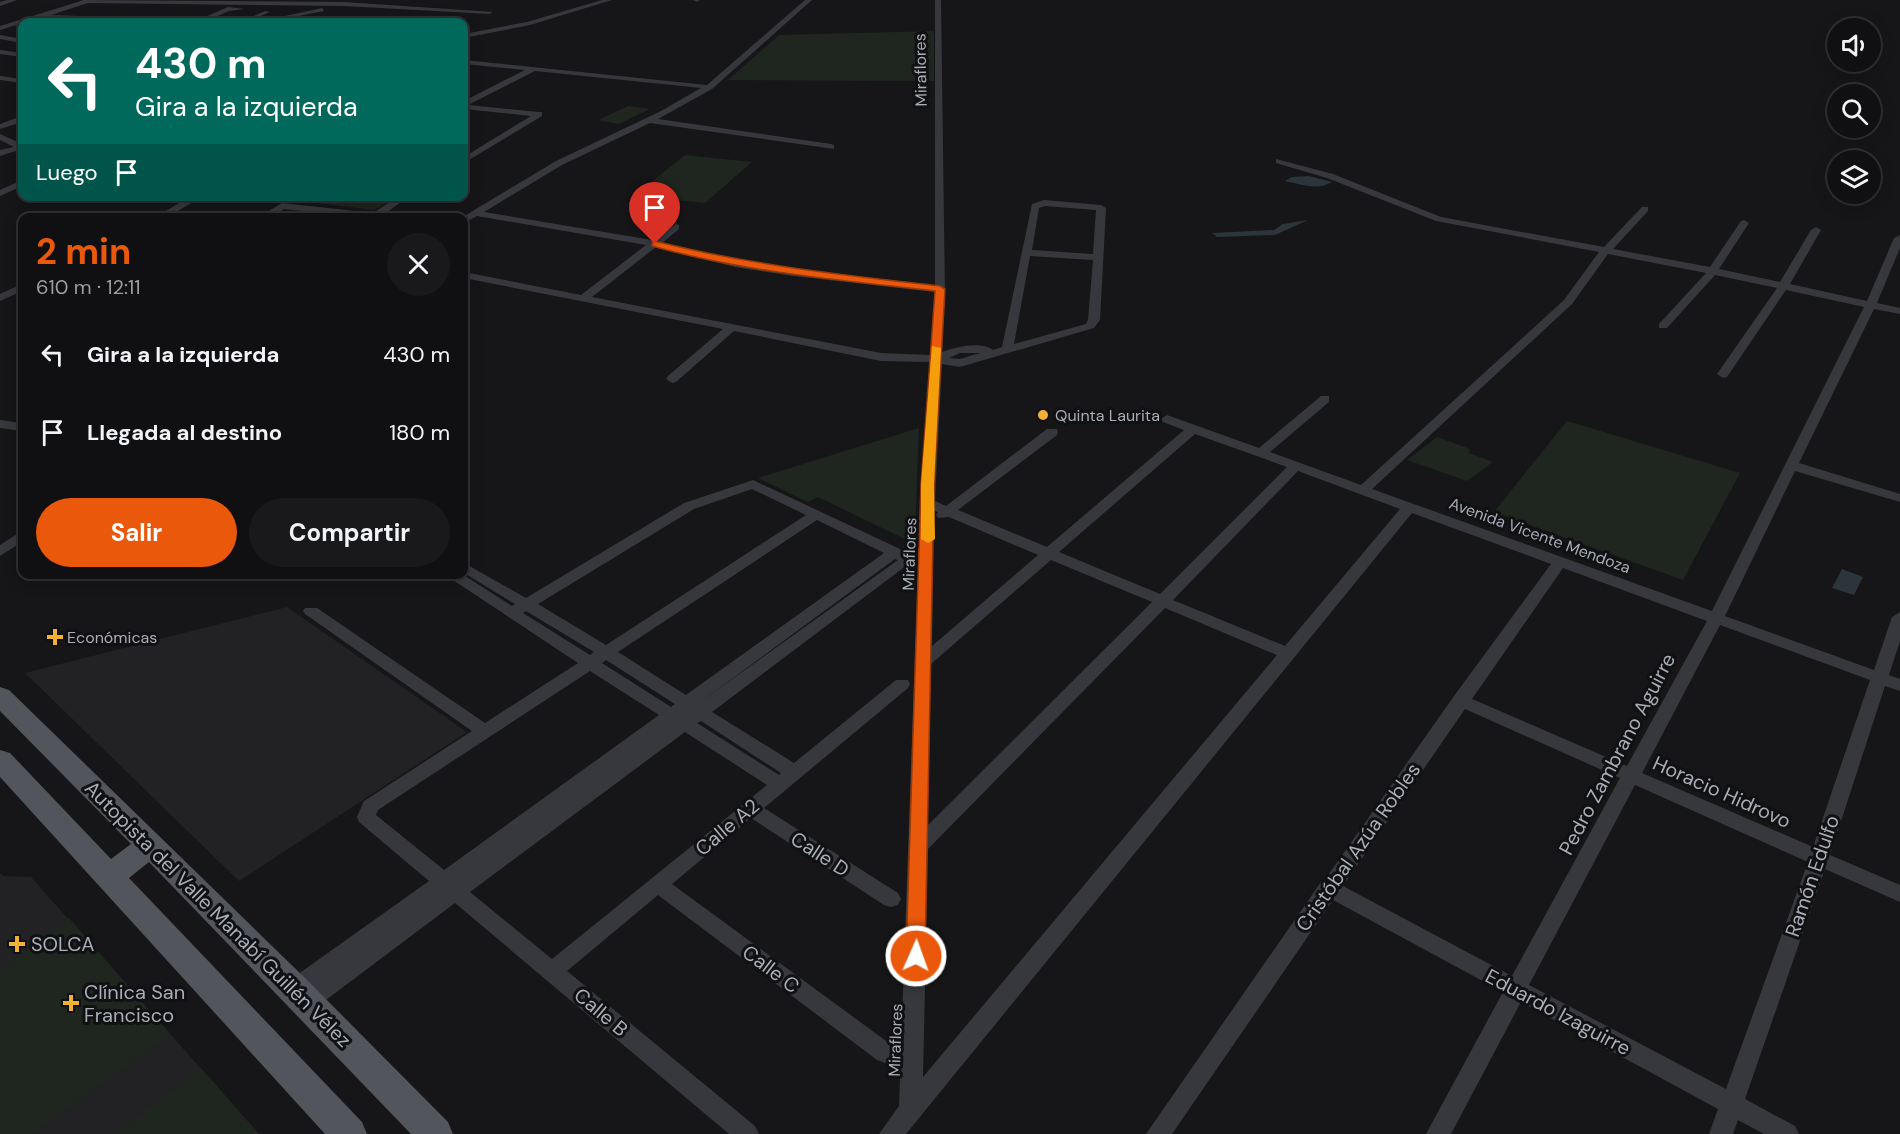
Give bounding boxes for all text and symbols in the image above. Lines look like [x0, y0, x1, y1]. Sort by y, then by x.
map controls [1827, 18, 1881, 204]
button: sound [1827, 18, 1881, 72]
street label: Miraflores [909, 33, 932, 107]
text: 430 m [135, 36, 267, 91]
icon: left [36, 42, 114, 120]
button: search [1827, 84, 1881, 138]
text: Gira a la izquierda [135, 89, 358, 124]
button: layers [1827, 150, 1881, 204]
icon: arrive [110, 156, 143, 189]
text: Luego [36, 158, 98, 187]
pin [629, 182, 680, 244]
icon: arrive [638, 191, 671, 224]
text: 2 min [36, 228, 131, 275]
button: close [387, 233, 450, 296]
text: 610 m · 12:11 [36, 274, 141, 300]
icon: left [36, 338, 69, 371]
text: Gira a la izquierda [87, 340, 279, 369]
text: 430 m [383, 340, 450, 369]
place label: Quinta Laurita [1055, 405, 1160, 426]
marker: Quinta Laurita [1036, 408, 1050, 422]
icon: arrive [36, 416, 69, 449]
text: Llegada al destino [87, 418, 282, 447]
text: 180 m [389, 418, 450, 447]
street label: Avenida Vicente Mendoza [1446, 493, 1633, 578]
button: Salir [36, 498, 237, 567]
button: Compartir [249, 498, 450, 567]
street label: Miraflores [898, 517, 921, 591]
place label: Económicas [67, 627, 157, 648]
marker: Económicas [48, 630, 62, 644]
street label: Pedro Zambrano Aguirre [1553, 649, 1681, 859]
street label: Horacio Hidrovo [1649, 750, 1795, 834]
street label: Cristóbal Azúa Robles [1290, 757, 1426, 937]
street label: Autopista del Valle Manabí Guillén Vélez [79, 775, 357, 1053]
street label: Calle A2 [690, 793, 764, 861]
street label: Ramón Edulfo [1779, 812, 1845, 940]
street label: Calle D [786, 826, 854, 882]
position arrow [884, 924, 948, 988]
place label: SOLCA [31, 931, 95, 957]
marker: SOLCA [8, 935, 26, 953]
street label: Calle C [737, 939, 805, 999]
street label: Eduardo Izaguirre [1481, 963, 1635, 1061]
place label: Clínica San Francisco [84, 979, 185, 1028]
street label: Calle B [569, 982, 633, 1042]
marker: Clínica San Francisco [62, 994, 80, 1012]
street label: Miraflores [884, 1003, 907, 1077]

